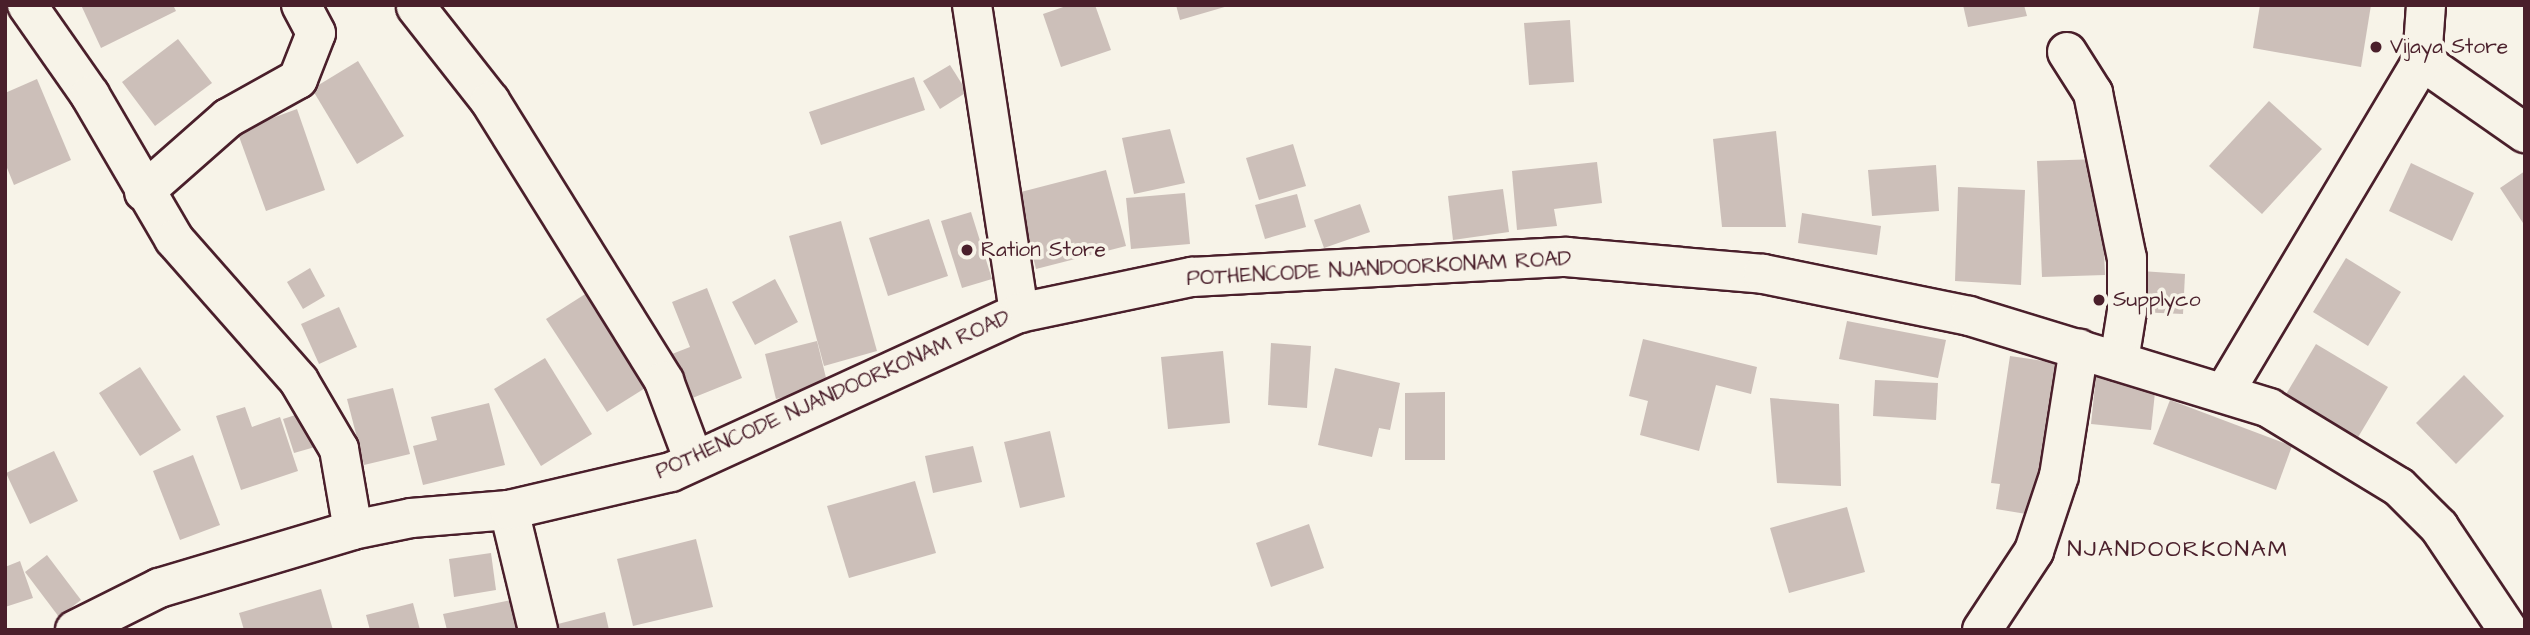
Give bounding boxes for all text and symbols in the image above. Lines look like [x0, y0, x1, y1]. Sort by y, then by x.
place label: Vijaya Store [2390, 34, 2508, 60]
marker: Vijaya Store [2368, 39, 2384, 55]
place label: Ration Store [981, 237, 1106, 263]
marker: Ration Store [959, 242, 975, 258]
street label: POTHENCODE NJANDOORKONAM ROAD [1186, 246, 1572, 292]
place label: Supplyco [2113, 287, 2200, 313]
marker: Supplyco [2091, 292, 2107, 308]
street label: POTHENCODE NJANDOORKONAM ROAD [652, 305, 1014, 485]
district label: NJANDOORKONAM [2069, 535, 2287, 563]

